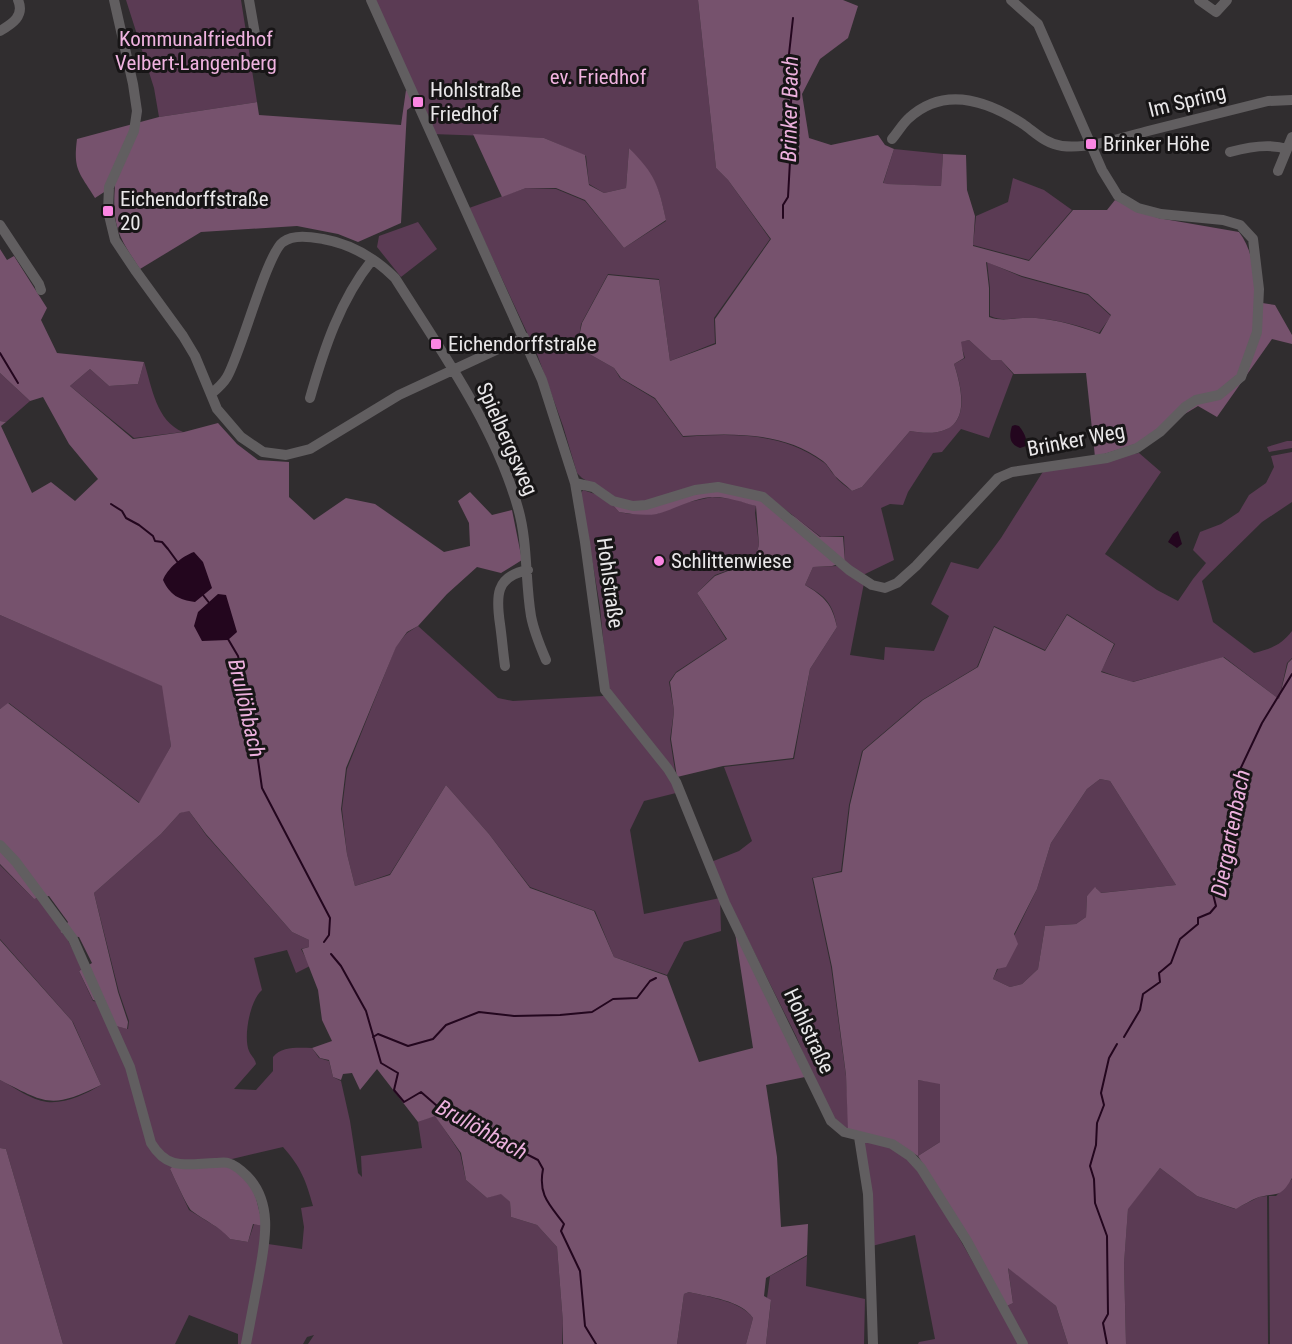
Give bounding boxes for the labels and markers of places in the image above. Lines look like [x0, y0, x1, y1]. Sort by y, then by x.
place label: Hohlstraße Friedhof [430, 78, 521, 126]
marker: Hohlstraße Friedhof [411, 95, 425, 109]
place label: Brinker Höhe [1103, 132, 1210, 156]
marker: Brinker Höhe [1084, 137, 1098, 151]
place label: Eichendorffstraße 20 [120, 187, 269, 235]
marker: Eichendorffstraße 20 [101, 204, 115, 218]
place label: Eichendorffstraße [448, 332, 597, 356]
marker: Eichendorffstraße [429, 337, 443, 351]
place label: Schlittenwiese [671, 549, 792, 573]
marker: Schlittenwiese [652, 554, 666, 568]

